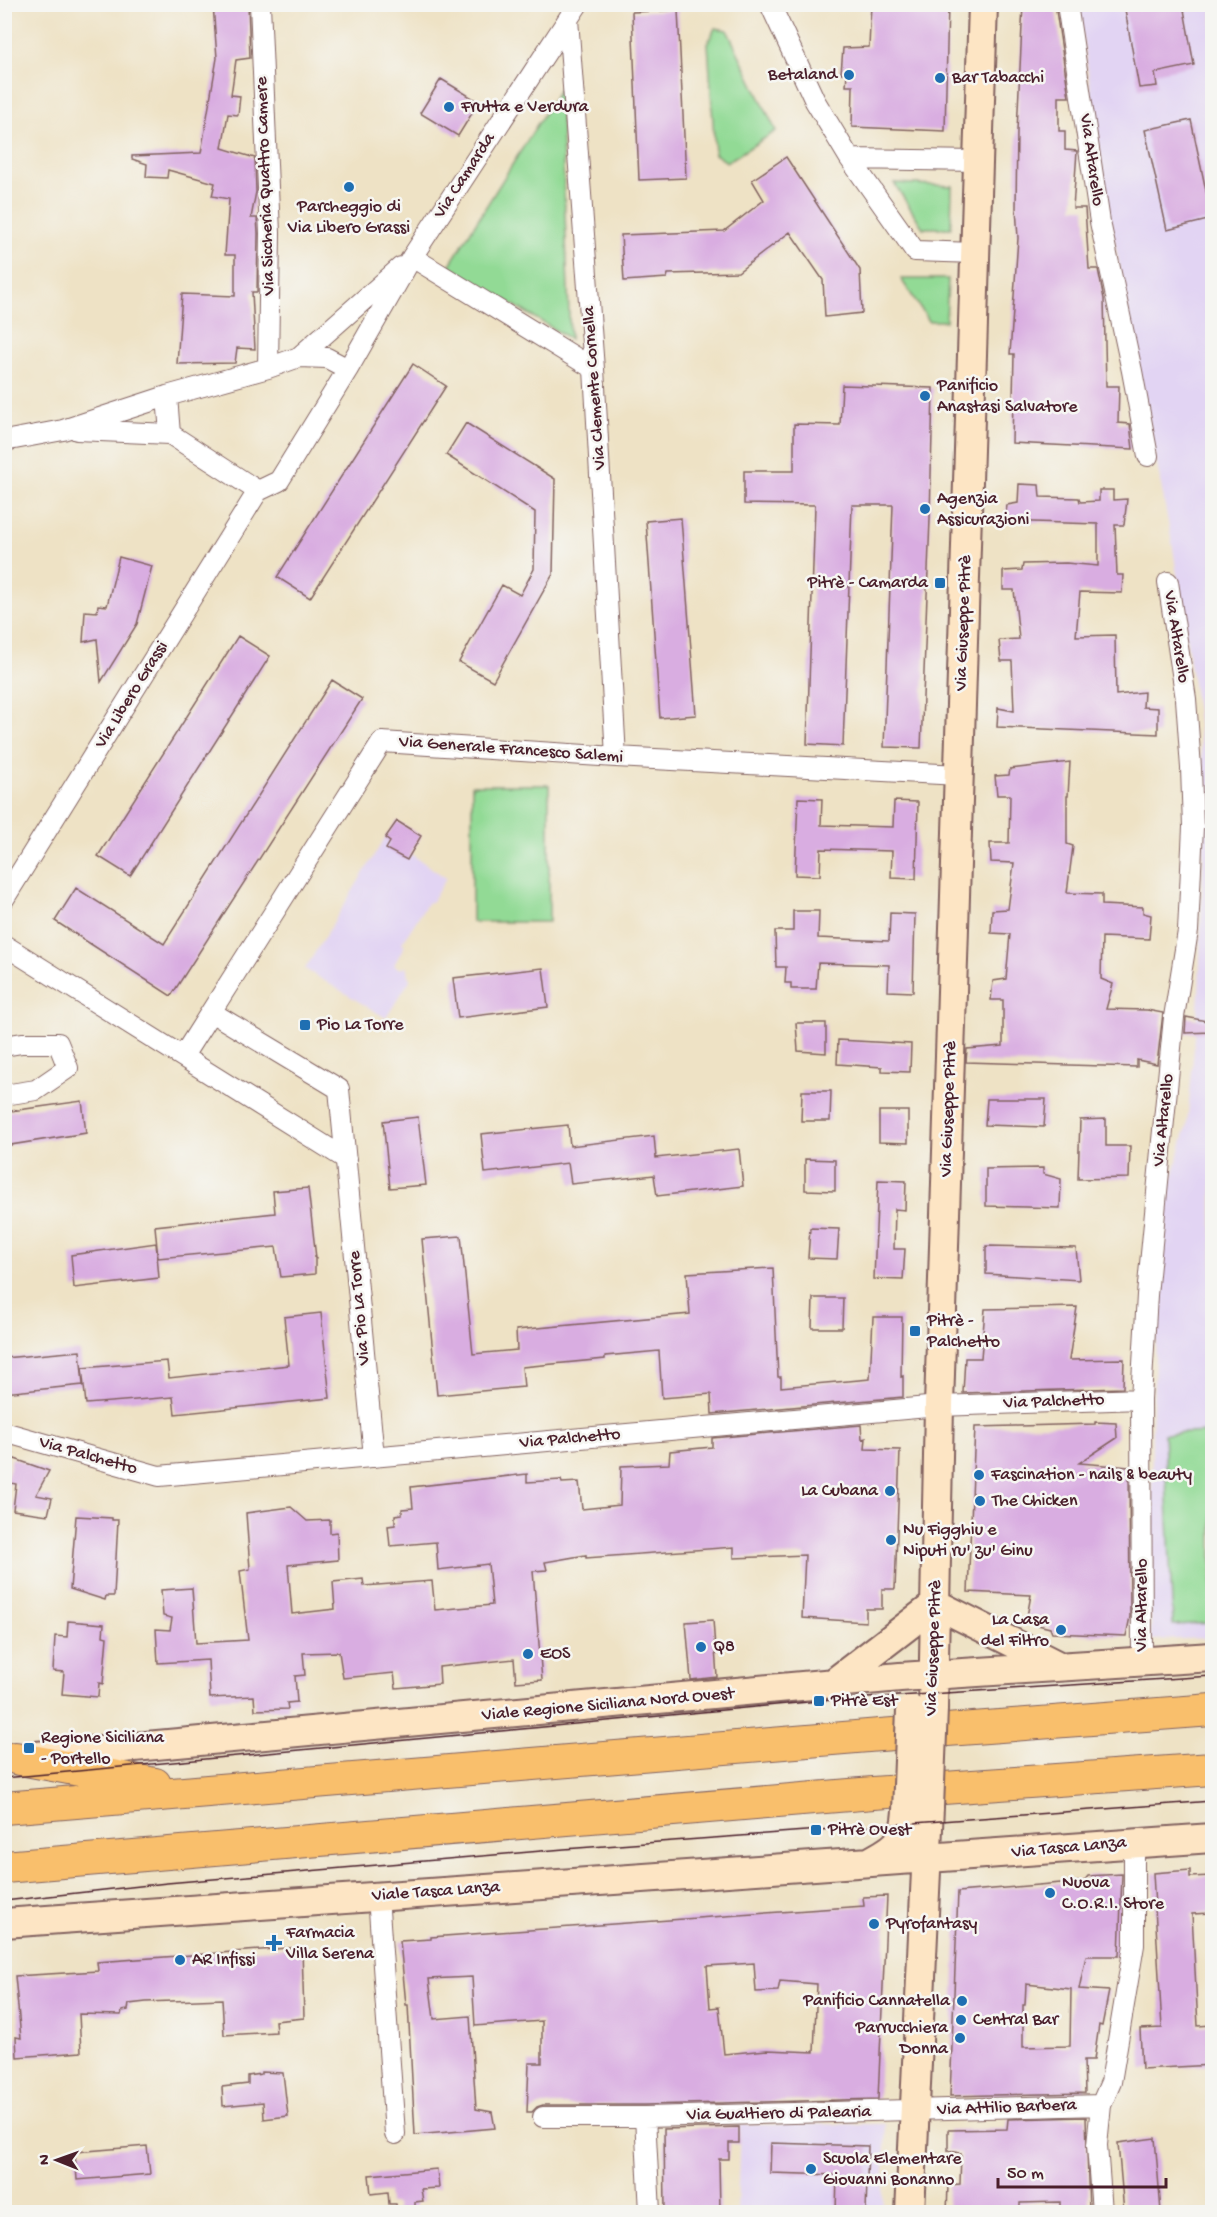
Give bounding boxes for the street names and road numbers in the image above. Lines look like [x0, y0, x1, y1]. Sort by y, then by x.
street label: Via Siccheria Quattro Camere [252, 76, 280, 297]
street label: Via Altarello [1074, 111, 1108, 208]
street label: Via Camarda [429, 129, 501, 223]
street label: Via Clemente Cornella [579, 304, 611, 471]
street label: Via Giuseppe Pitrè [951, 554, 977, 692]
street label: Via Altarello [1158, 588, 1194, 685]
street label: Via Libero Grassi [90, 637, 173, 753]
street label: Via Generale Francesco Salemi [397, 732, 624, 768]
street label: Via Giuseppe Pitrè [936, 1040, 962, 1178]
street label: Via Altarello [1149, 1073, 1179, 1168]
street label: Via Pio La Torre [344, 1249, 376, 1367]
street label: Via Palchetto [1002, 1390, 1105, 1414]
street label: Via Palchetto [518, 1424, 621, 1454]
street label: Via Palchetto [36, 1432, 140, 1480]
street label: Via Altarello [1132, 1558, 1153, 1653]
street label: Via Giuseppe Pitrè [921, 1579, 947, 1717]
street label: Viale Regione Siciliana Nord Ovest [480, 1683, 737, 1727]
street label: Via Tasca Lanza [1010, 1832, 1128, 1864]
street label: Viale Tasca Lanza [370, 1877, 502, 1907]
street label: Via Attilio Barbera [936, 2095, 1078, 2121]
street label: Via Gualtiero di Palearia [686, 2102, 872, 2126]

